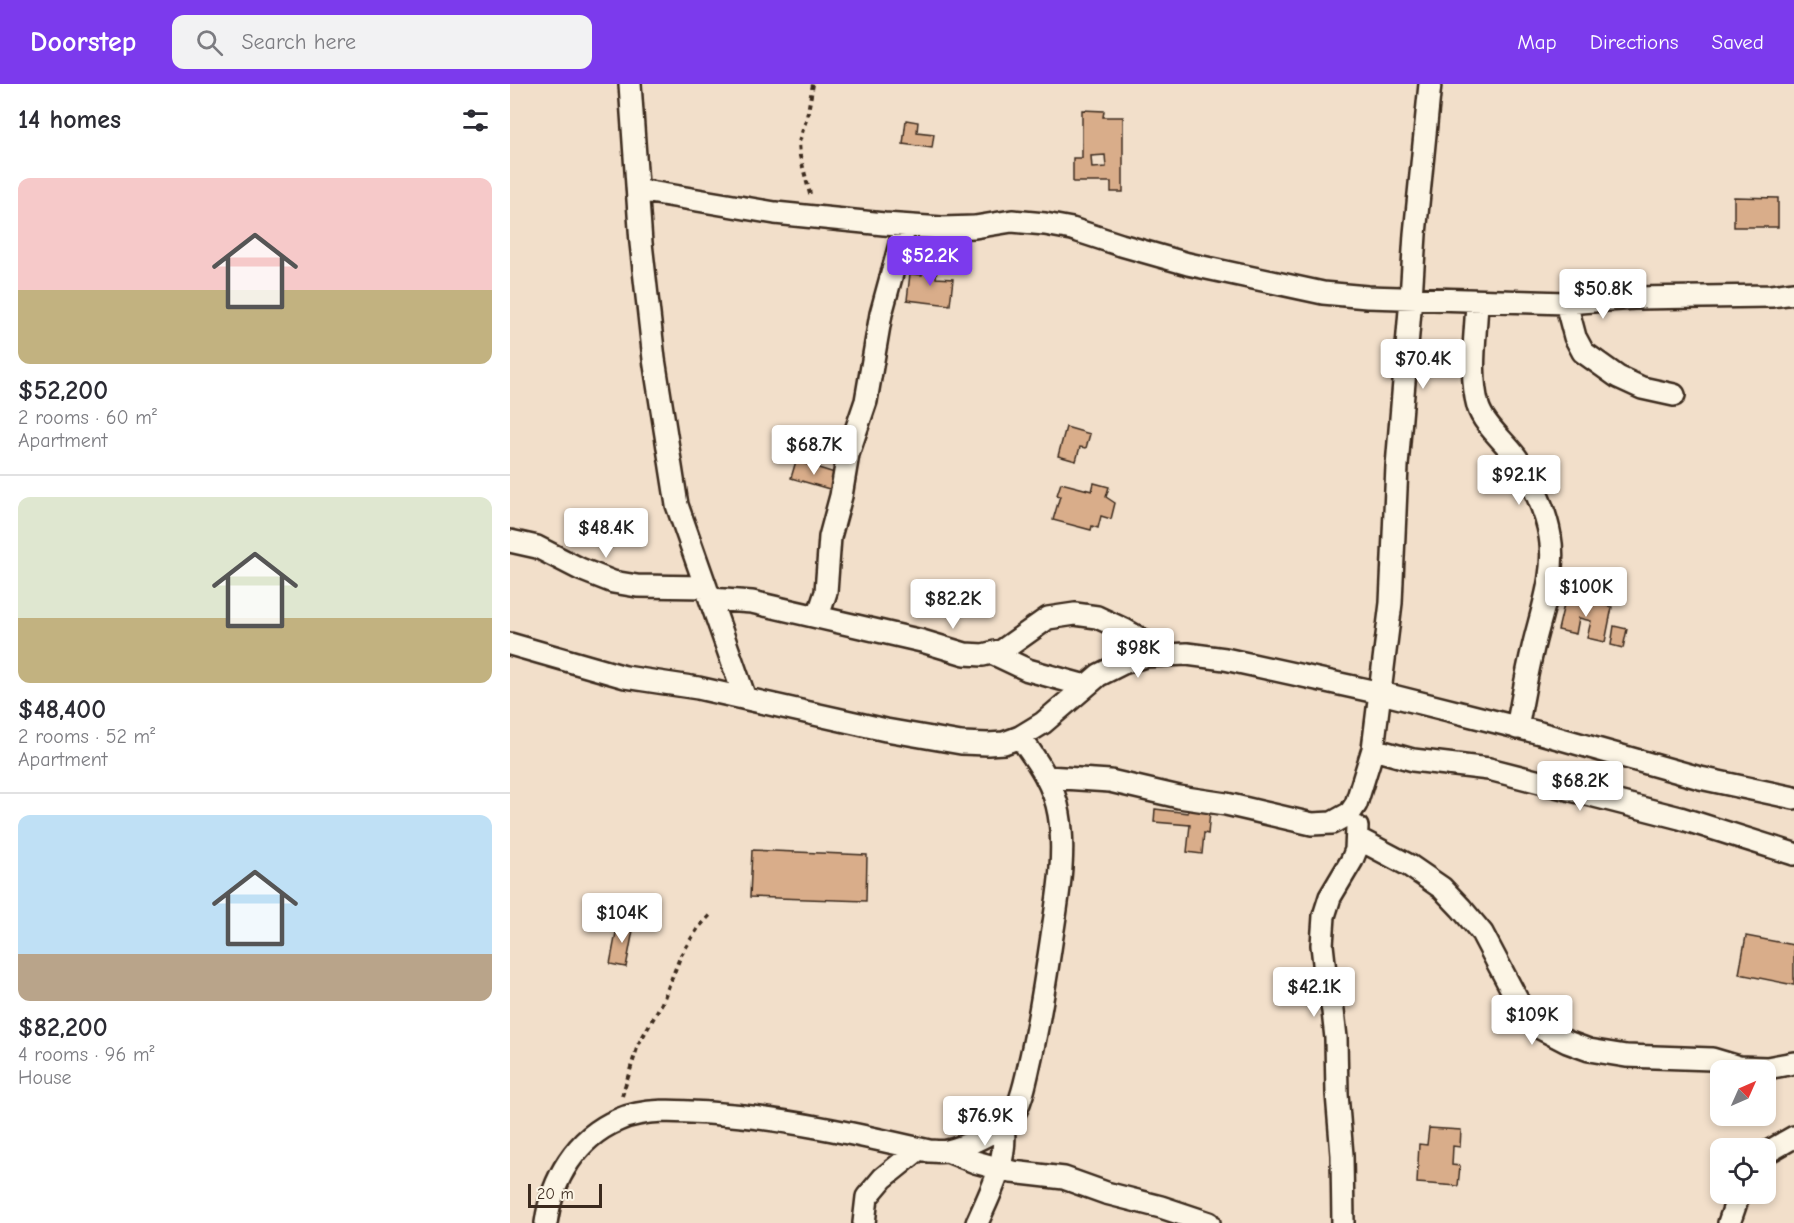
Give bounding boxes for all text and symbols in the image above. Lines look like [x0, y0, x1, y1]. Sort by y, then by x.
search box [172, 15, 592, 69]
text: Doorstep [30, 26, 136, 58]
icon: search [193, 26, 226, 59]
text: Search here [241, 29, 356, 55]
text: Map [1517, 30, 1557, 54]
text: Directions [1590, 30, 1679, 54]
text: Saved [1712, 30, 1764, 54]
icon: filters [459, 104, 492, 137]
text: 14 homes [18, 105, 121, 135]
icon: home [201, 217, 309, 325]
pin: $52.2K [881, 236, 979, 287]
text: $52.2K [901, 244, 959, 267]
pin: $50.8K [1554, 269, 1652, 320]
text: $50.8K [1573, 277, 1633, 300]
pin: $70.4K [1374, 339, 1472, 390]
text: $70.4K [1395, 347, 1451, 370]
text: $52,200 [18, 376, 108, 406]
text: 2 rooms · 60 m² [18, 406, 157, 429]
pin: $68.7K [765, 425, 863, 476]
text: Apartment [18, 429, 108, 452]
text: $68.7K [786, 433, 842, 456]
pin: $92.1K [1470, 455, 1568, 506]
text: $92.1K [1491, 463, 1547, 486]
pin: $48.4K [557, 508, 655, 559]
text: $48.4K [578, 516, 634, 539]
icon: home [201, 536, 309, 644]
pin: $100K [1544, 567, 1628, 618]
text: $100K [1559, 575, 1613, 598]
pin: $82.2K [904, 579, 1002, 630]
text: $82.2K [924, 587, 982, 610]
pin: $98K [1102, 628, 1174, 679]
text: $98K [1116, 636, 1160, 659]
text: $48,400 [18, 695, 106, 725]
text: 2 rooms · 52 m² [18, 725, 155, 748]
text: Apartment [18, 748, 108, 771]
pin: $68.2K [1531, 761, 1629, 812]
text: $68.2K [1551, 769, 1609, 792]
icon: home [201, 854, 309, 962]
pin: $104K [580, 893, 664, 944]
text: $104K [596, 901, 648, 924]
pin: $42.1K [1265, 967, 1363, 1018]
text: $42.1K [1287, 975, 1341, 998]
pin: $109K [1490, 995, 1574, 1046]
text: $109K [1505, 1003, 1559, 1026]
text: $82,200 [18, 1013, 108, 1043]
text: 4 rooms · 96 m² [18, 1043, 155, 1066]
north arrow [1710, 1060, 1776, 1126]
map controls [1710, 1060, 1776, 1204]
text: House [18, 1066, 72, 1089]
pin: $76.9K [936, 1096, 1034, 1147]
text: $76.9K [957, 1104, 1013, 1127]
button: locate [1710, 1138, 1776, 1204]
scale bar [528, 1181, 602, 1208]
text: 20 m [537, 1185, 574, 1203]

